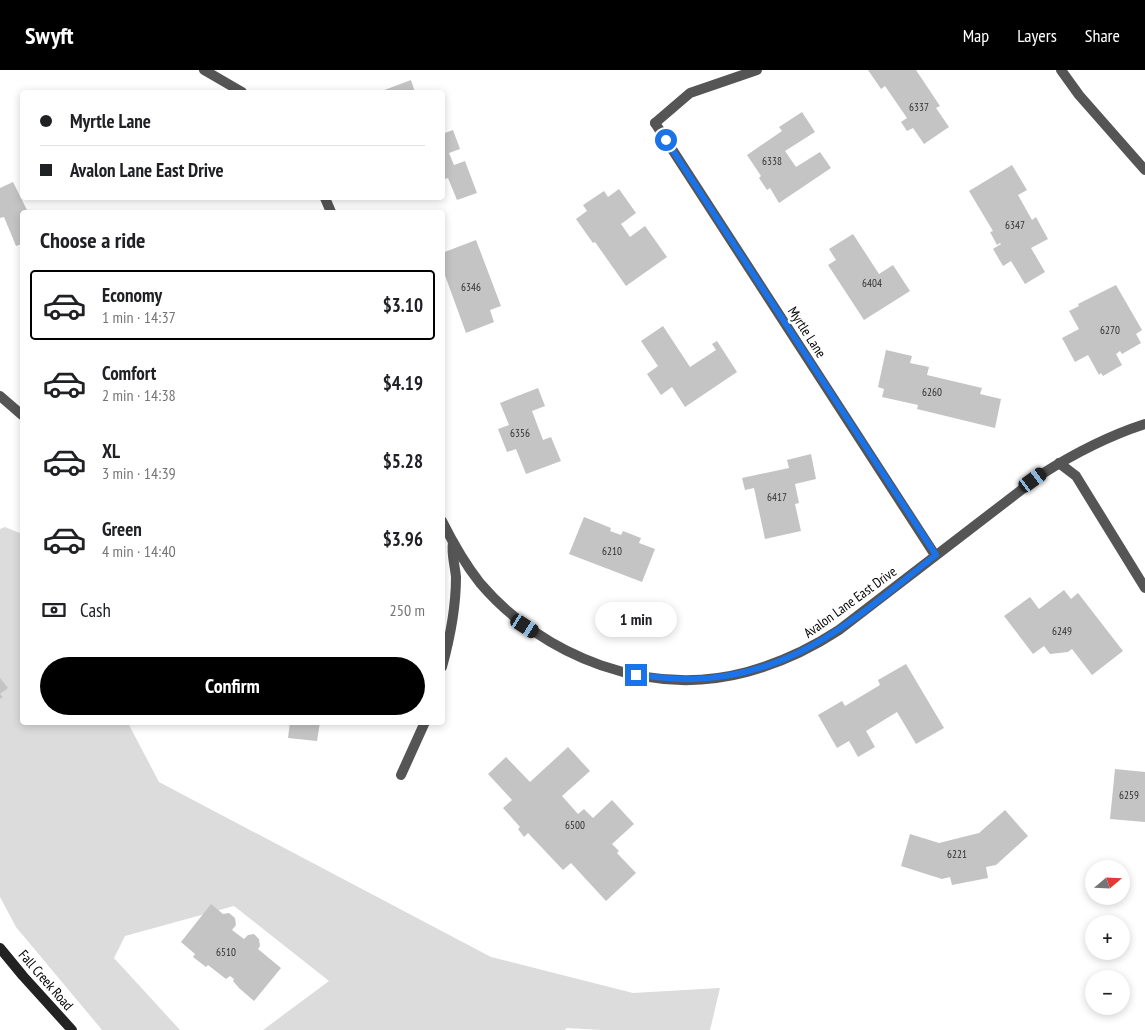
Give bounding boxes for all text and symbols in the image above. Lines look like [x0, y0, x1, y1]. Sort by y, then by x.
text: Swyft [25, 20, 74, 51]
text: Map [963, 24, 989, 47]
text: Layers [1017, 24, 1057, 47]
text: Share [1085, 24, 1120, 47]
house number: 6337 [909, 100, 929, 114]
text: Myrtle Lane [70, 109, 151, 133]
route start [655, 129, 677, 151]
house number: 6338 [762, 154, 782, 168]
text: Avalon Lane East Drive [70, 158, 224, 182]
house number: 6347 [1005, 218, 1025, 232]
text: Choose a ride [40, 226, 145, 254]
house number: 6404 [862, 276, 882, 290]
house number: 6346 [461, 280, 481, 294]
icon: car [42, 283, 87, 328]
text: Economy [102, 283, 162, 307]
text: $3.10 [383, 293, 423, 317]
street label: Myrtle Lane [784, 303, 830, 361]
text: 1 min · 14:37 [102, 307, 176, 327]
house number: 6270 [1100, 323, 1120, 337]
icon: car [42, 361, 87, 406]
text: Comfort [102, 361, 156, 385]
text: $4.19 [383, 371, 423, 395]
text: 2 min · 14:38 [102, 385, 176, 405]
house number: 6260 [922, 385, 942, 399]
house number: 6356 [510, 426, 530, 440]
icon: car [42, 439, 87, 484]
text: XL [102, 439, 120, 463]
text: $5.28 [383, 449, 423, 473]
text: 3 min · 14:39 [102, 463, 176, 483]
car [1016, 465, 1049, 495]
house number: 6417 [767, 490, 787, 504]
icon: car [42, 517, 87, 562]
text: Green [102, 517, 142, 541]
text: $3.96 [383, 527, 423, 551]
text: 4 min · 14:40 [102, 541, 176, 561]
house number: 6210 [602, 544, 622, 558]
street label: Avalon Lane East Drive [800, 562, 900, 642]
icon: cash [40, 596, 68, 624]
text: Cash [80, 598, 111, 622]
text: 250 m [390, 600, 425, 620]
callout: 1 min [595, 602, 677, 638]
text: 1 min [620, 609, 652, 629]
car [508, 612, 541, 640]
house number: 6249 [1052, 624, 1072, 638]
button: Confirm [40, 657, 425, 715]
route end [625, 664, 647, 686]
house number: 6259 [1119, 788, 1139, 802]
house number: 6500 [565, 818, 585, 832]
house number: 6221 [947, 847, 967, 861]
north arrow [1085, 860, 1130, 905]
map controls [1085, 860, 1130, 1015]
button: + [1085, 915, 1130, 960]
house number: 6510 [216, 945, 236, 959]
street label: Fall Creek Road [15, 946, 77, 1014]
button: − [1085, 970, 1130, 1015]

